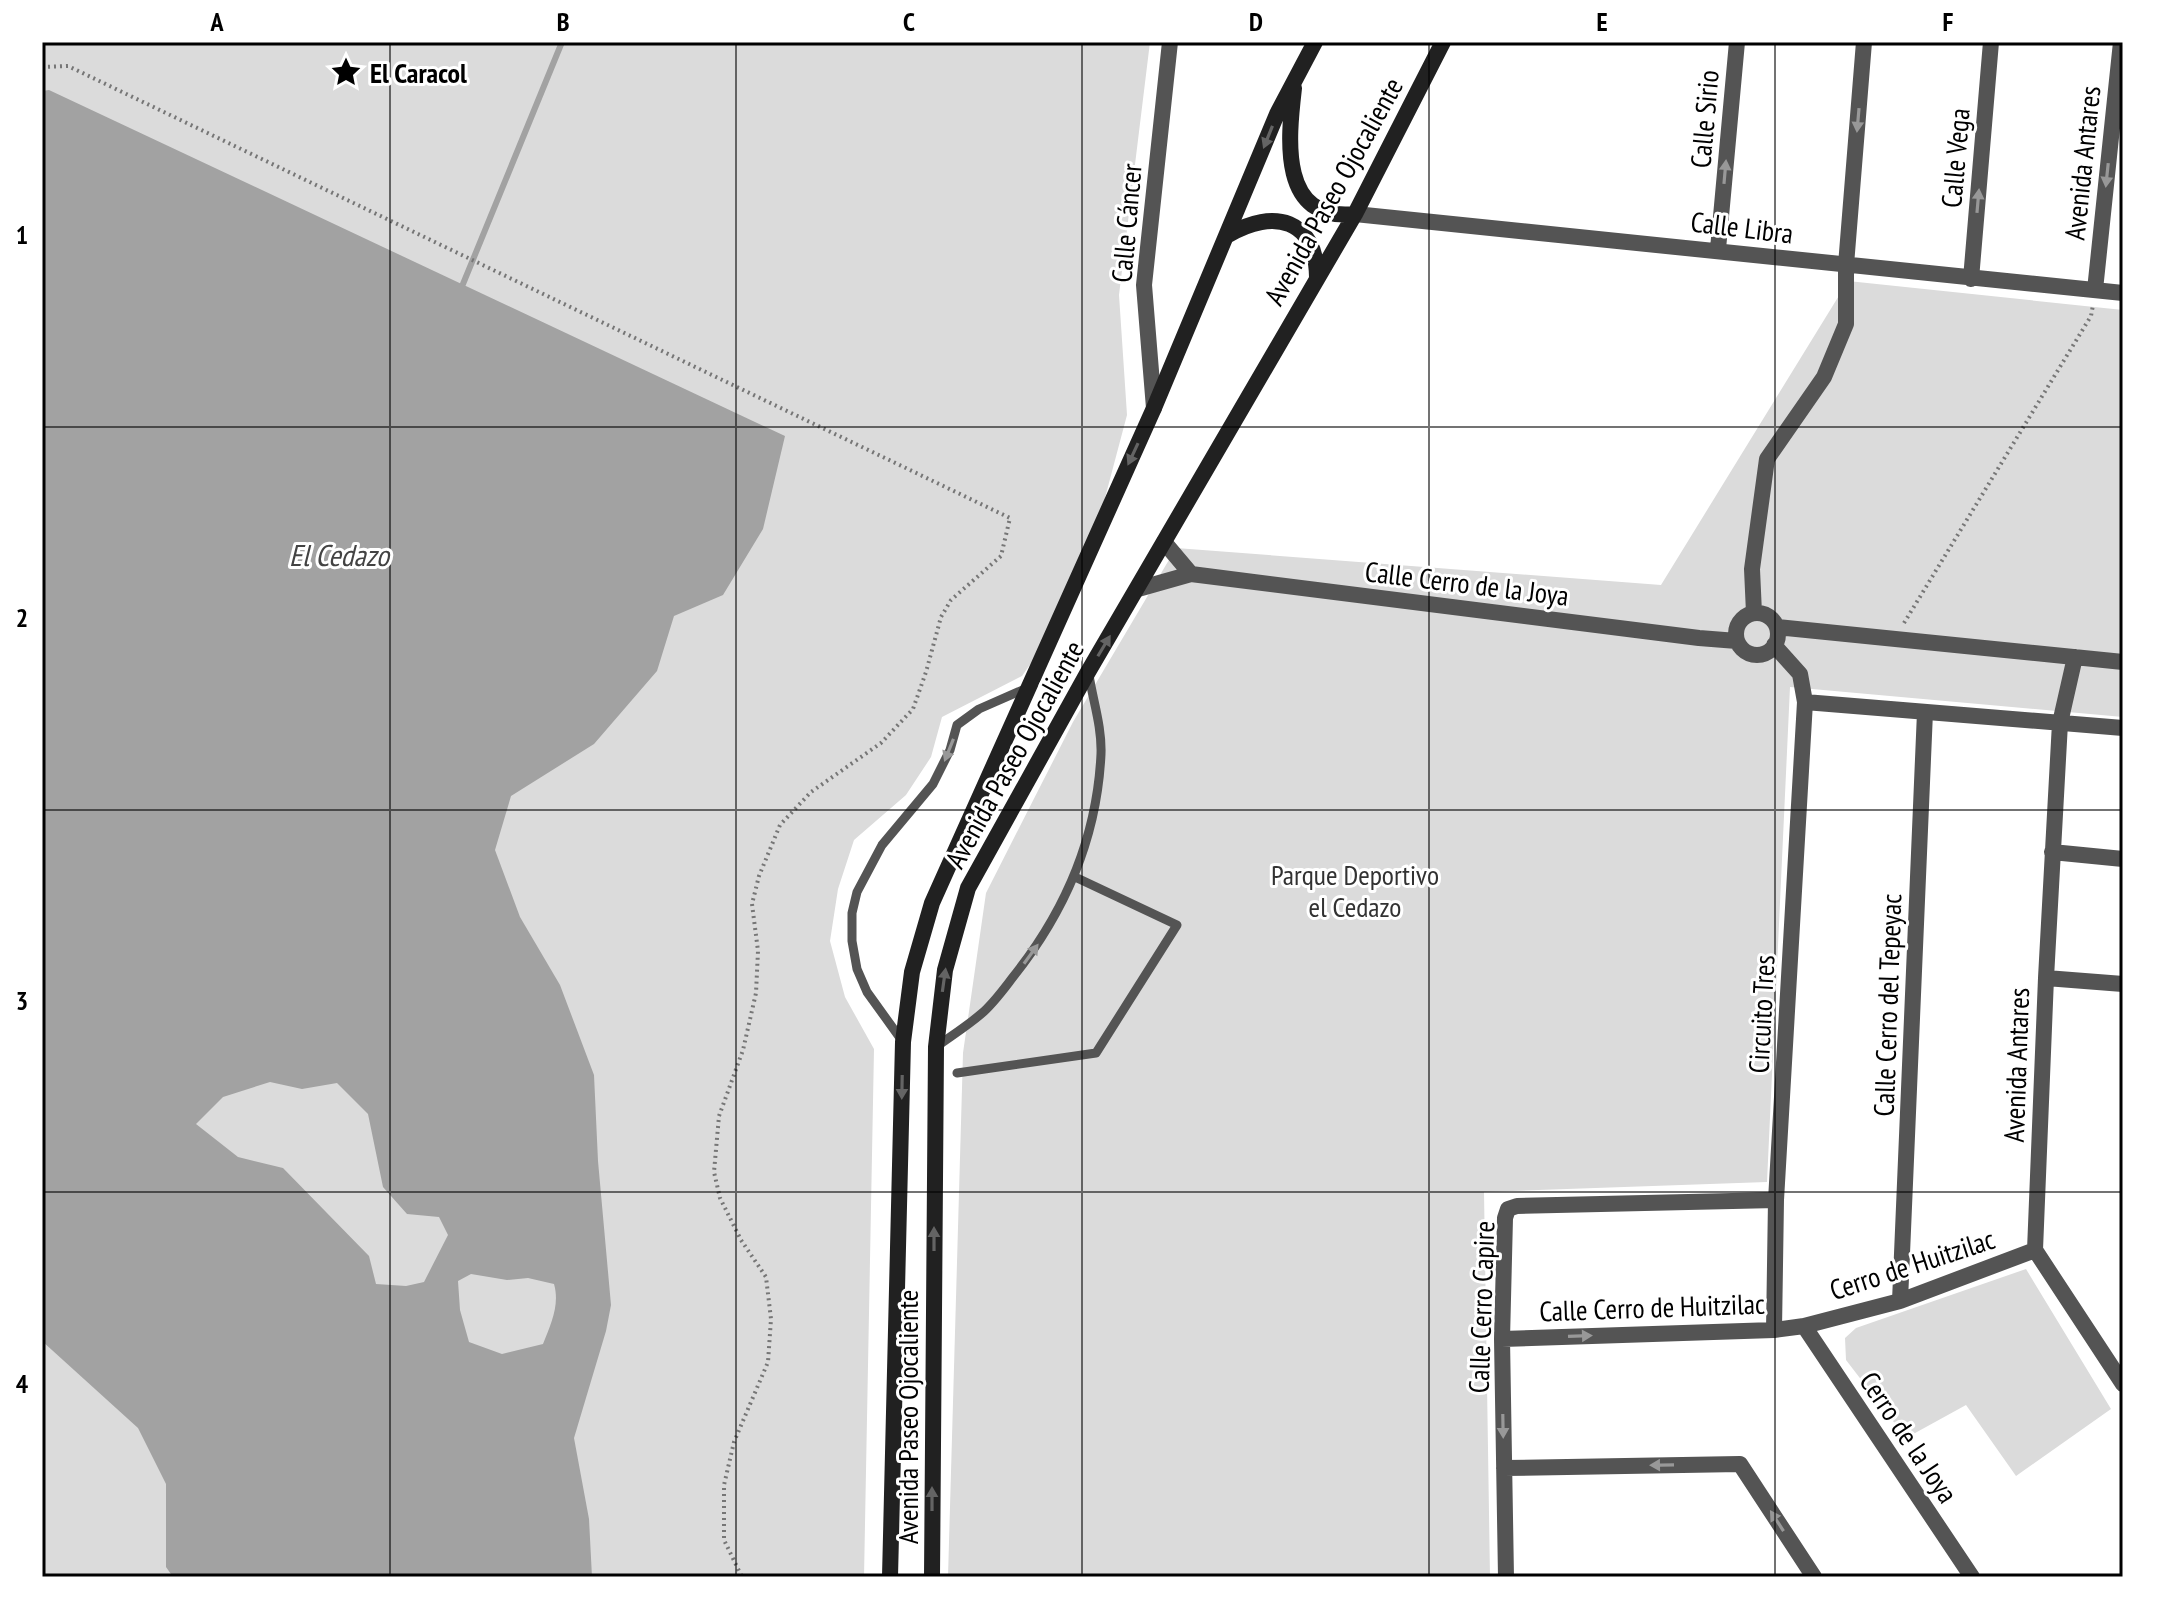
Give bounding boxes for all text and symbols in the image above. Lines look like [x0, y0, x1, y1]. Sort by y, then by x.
text: A [209, 5, 224, 38]
text: B [557, 5, 570, 38]
text: C [903, 5, 915, 38]
text: D [1249, 5, 1263, 38]
text: E [1596, 5, 1608, 38]
text: F [1943, 5, 1954, 38]
place label: El Caracol [370, 54, 467, 91]
place icon: El Caracol [329, 55, 363, 89]
street label: Calle Sirio [1681, 69, 1727, 169]
street label: Avenida Paseo Ojocaliente [1255, 71, 1411, 311]
street label: Avenida Antares [2056, 84, 2108, 242]
street label: Calle Vega [1932, 107, 1978, 209]
one-way arrow [1851, 108, 1864, 133]
one-way arrow [1261, 125, 1274, 149]
one-way arrow [1719, 159, 1732, 184]
street label: Calle Cáncer [1102, 162, 1150, 284]
one-way arrow [2100, 163, 2113, 188]
one-way arrow [1972, 188, 1985, 213]
street label: Calle Libra [1689, 202, 1795, 252]
text: 1 [16, 218, 28, 251]
one-way arrow [1127, 442, 1140, 465]
water label: El Cedazo [289, 535, 391, 574]
street label: Calle Cerro de la Joya [1363, 552, 1571, 614]
text: 2 [16, 601, 28, 634]
street label: Avenida Paseo Ojocaliente [936, 634, 1092, 874]
one-way arrow [1097, 635, 1111, 657]
one-way arrow [942, 738, 955, 762]
park label: Parque Deportivo el Cedazo [1271, 856, 1439, 925]
street label: Calle Cerro del Tepeyac [1865, 893, 1909, 1117]
one-way arrow [1023, 943, 1038, 964]
street label: Circuito Tres [1739, 954, 1783, 1074]
one-way arrow [938, 967, 951, 992]
text: 3 [16, 984, 28, 1017]
street label: Avenida Antares [1995, 987, 2037, 1143]
one-way arrow [896, 1075, 908, 1100]
street label: Calle Cerro Capire [1460, 1220, 1502, 1394]
street label: Cerro de Huitzilac [1825, 1220, 1999, 1308]
one-way arrow [928, 1226, 940, 1251]
street label: Calle Cerro de Huitzilac [1539, 1285, 1765, 1329]
street label: Avenida Paseo Ojocaliente [889, 1290, 926, 1544]
one-way arrow [1568, 1330, 1593, 1342]
street label: Cerro de la Joya [1852, 1364, 1966, 1510]
text: 4 [16, 1367, 29, 1400]
one-way arrow [1497, 1414, 1510, 1439]
one-way arrow [1649, 1459, 1674, 1472]
one-way arrow [926, 1486, 938, 1511]
one-way arrow [1770, 1510, 1785, 1531]

